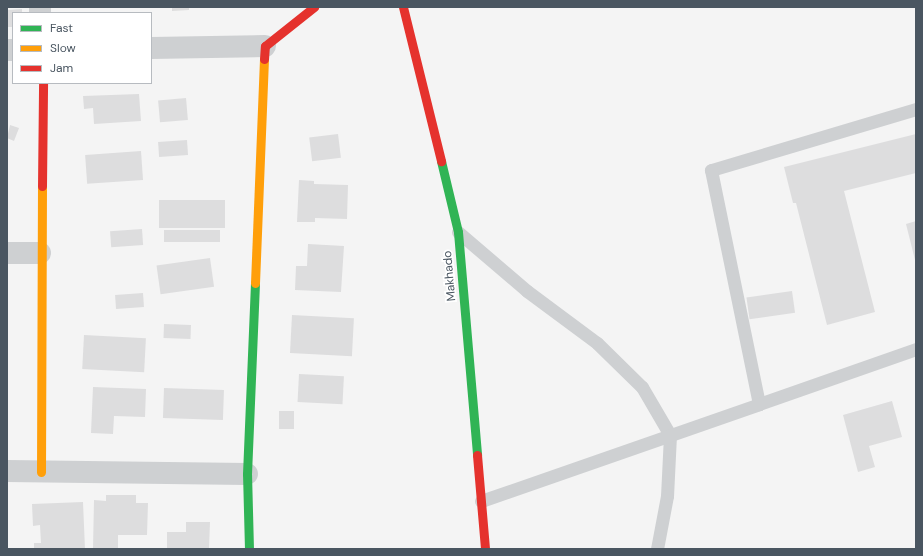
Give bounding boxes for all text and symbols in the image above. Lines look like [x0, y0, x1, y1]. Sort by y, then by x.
legend [12, 12, 152, 84]
text: Fast [50, 20, 73, 36]
text: Slow [50, 40, 76, 56]
text: Jam [50, 60, 73, 76]
street label: Makhado [441, 250, 459, 302]

